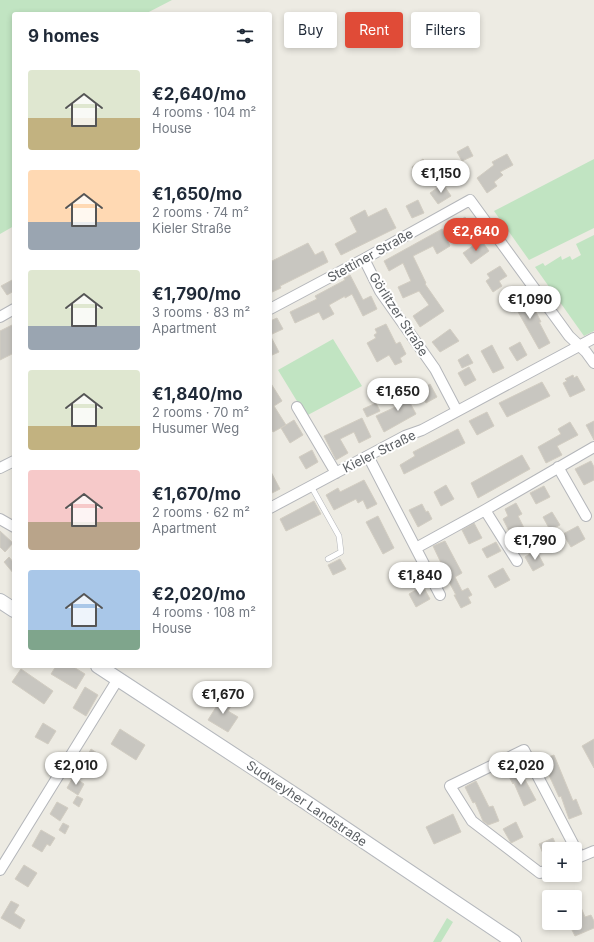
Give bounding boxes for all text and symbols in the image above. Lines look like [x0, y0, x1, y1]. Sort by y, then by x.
chip: Buy [284, 12, 337, 48]
chip: Rent [345, 12, 403, 48]
chip: Filters [411, 12, 480, 48]
icon: filters [234, 25, 256, 47]
text: 9 homes [28, 26, 99, 46]
text: €2,640/mo [152, 84, 246, 104]
icon: home [60, 86, 108, 134]
text: 4 rooms · 104 m² [152, 104, 256, 120]
text: House [152, 120, 192, 136]
pin: €1,150 [408, 160, 474, 194]
text: €1,150 [421, 165, 461, 181]
text: €1,650/mo [152, 184, 242, 204]
icon: home [60, 186, 108, 234]
text: 2 rooms · 74 m² [152, 204, 249, 220]
pin: €2,640 [443, 218, 509, 252]
text: Kieler Straße [152, 220, 231, 236]
text: €2,640 [452, 223, 500, 239]
street label: Stettiner Straße [324, 225, 416, 285]
street label: Görlitzer Straße [366, 269, 432, 359]
text: €1,790/mo [152, 284, 241, 304]
icon: home [60, 286, 108, 334]
pin: €1,090 [497, 286, 563, 320]
text: €1,090 [508, 291, 552, 307]
text: 3 rooms · 83 m² [152, 304, 250, 320]
text: Apartment [152, 320, 217, 336]
pin: €1,650 [365, 378, 431, 412]
text: €1,650 [376, 383, 420, 399]
text: €1,840/mo [152, 384, 243, 404]
icon: home [60, 386, 108, 434]
text: 2 rooms · 70 m² [152, 404, 249, 420]
text: Husumer Weg [152, 420, 239, 436]
street label: Kieler Straße [340, 426, 418, 476]
text: €1,670/mo [152, 484, 241, 504]
icon: home [60, 486, 108, 534]
text: 2 rooms · 62 m² [152, 504, 250, 520]
text: Apartment [152, 520, 217, 536]
pin: €1,790 [502, 527, 568, 561]
text: €1,790 [513, 532, 557, 548]
pin: €1,840 [387, 562, 453, 596]
text: €1,840 [398, 567, 442, 583]
text: €2,020/mo [152, 584, 246, 604]
icon: home [60, 586, 108, 634]
text: 4 rooms · 108 m² [152, 604, 256, 620]
text: House [152, 620, 192, 636]
pin: €1,670 [190, 681, 256, 715]
text: €1,670 [201, 686, 245, 702]
pin: €2,010 [43, 752, 109, 786]
pin: €2,020 [488, 752, 554, 786]
text: €2,010 [54, 757, 98, 773]
street label: Sudweyher Landstraße [244, 757, 370, 849]
text: €2,020 [498, 757, 544, 773]
map controls [542, 842, 582, 930]
button: + [542, 842, 582, 882]
button: − [542, 890, 582, 930]

